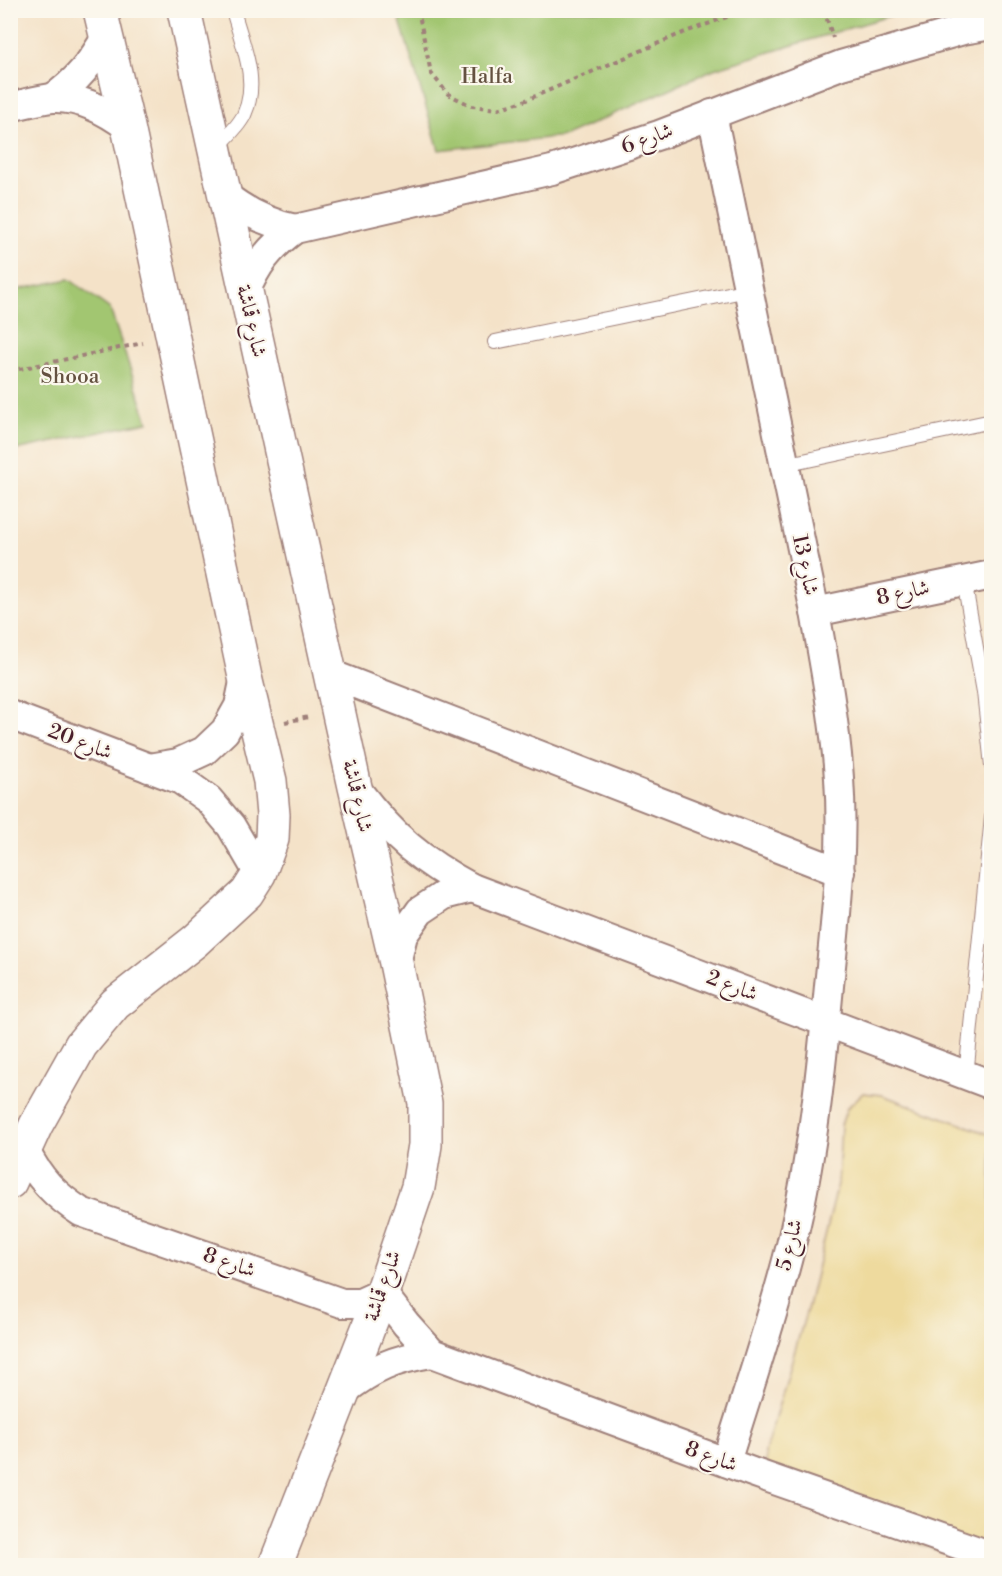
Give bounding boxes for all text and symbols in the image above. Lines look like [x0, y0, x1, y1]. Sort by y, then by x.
park label: Halfa [461, 64, 513, 90]
street label: شارع 6 [617, 118, 678, 164]
street label: شارع قماشة [226, 282, 272, 361]
park label: Shooa [41, 364, 100, 390]
street label: شارع 13 [782, 532, 824, 599]
street label: شارع 8 [874, 575, 933, 615]
street label: شارع 20 [43, 718, 116, 770]
street label: شارع قماشة [332, 757, 378, 836]
street label: شارع 2 [701, 964, 761, 1011]
street label: شارع 5 [771, 1216, 813, 1275]
street label: شارع 8 [198, 1242, 259, 1288]
street label: شارع قماشة [359, 1247, 411, 1326]
street label: شارع 8 [680, 1436, 741, 1482]

